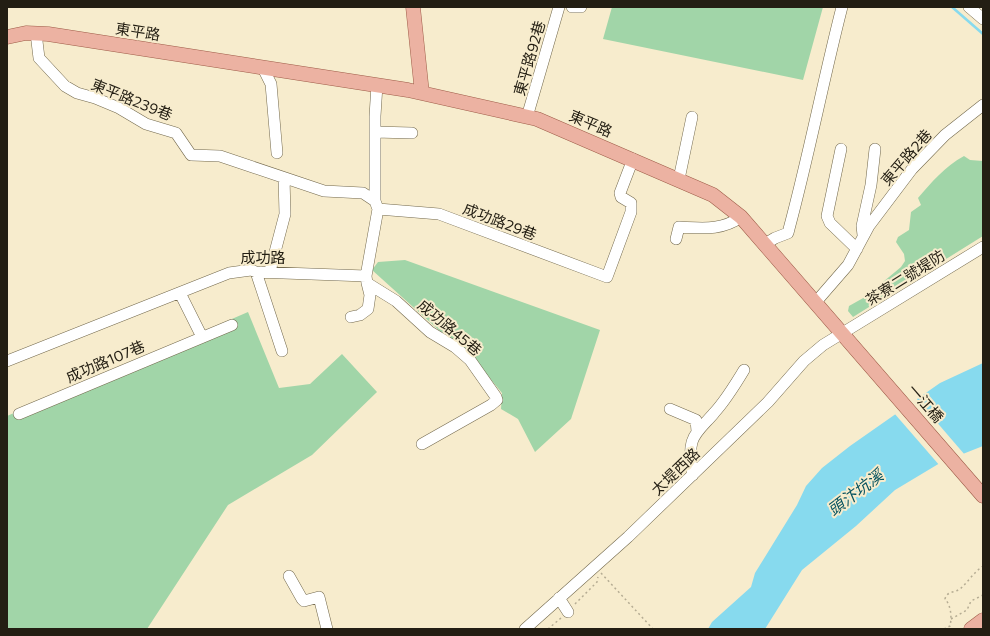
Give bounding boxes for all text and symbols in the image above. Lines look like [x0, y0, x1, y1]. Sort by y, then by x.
street label: 東平路92巷 [510, 18, 548, 98]
street label: 東平路 [114, 19, 162, 43]
street label: 東平路239巷 [89, 75, 175, 123]
street label: 東平路 [567, 106, 615, 140]
street label: 東平路2巷 [877, 125, 935, 189]
street label: 成功路29巷 [461, 199, 539, 243]
street label: 茶寮二號堤防 [862, 246, 948, 308]
street label: 成功路 [240, 248, 286, 266]
street label: 成功路45巷 [414, 295, 486, 359]
street label: 成功路107巷 [63, 336, 147, 386]
street label: 一江橋 [904, 380, 948, 426]
street label: 太堤西路 [647, 444, 703, 498]
water label: 頭汴坑溪 [824, 464, 888, 519]

